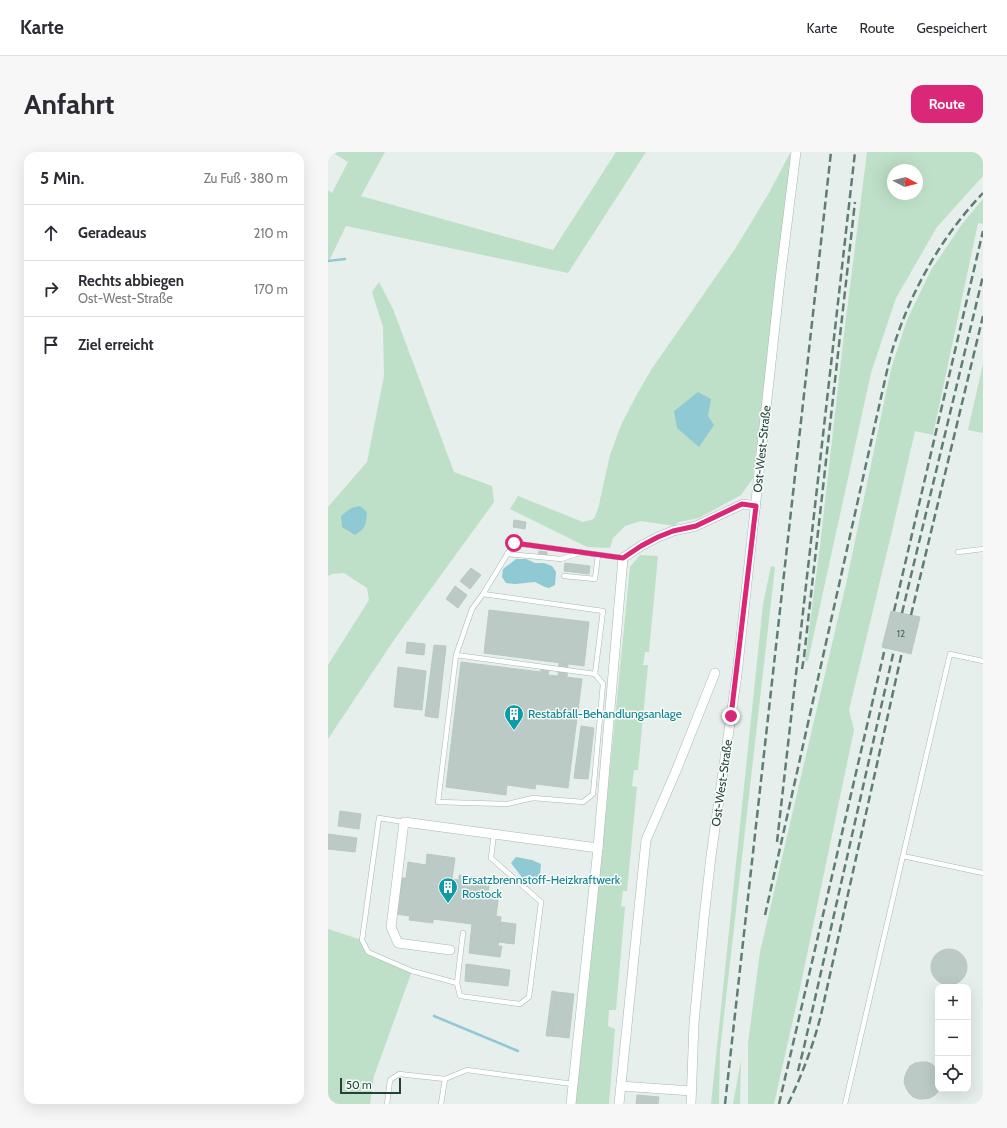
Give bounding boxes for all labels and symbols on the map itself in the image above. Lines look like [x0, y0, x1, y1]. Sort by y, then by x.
north arrow [887, 164, 923, 200]
street label: Ost-West-Straße [749, 405, 774, 493]
route start [505, 534, 523, 552]
house number: 12 [897, 627, 905, 640]
building icon: Restabfall-Behandlungsanlage [503, 703, 525, 731]
place label: Restabfall-Behandlungsanlage [528, 706, 682, 721]
route end [722, 707, 740, 725]
street label: Ost-West-Straße [708, 739, 735, 827]
place label: Ersatzbrennstoff-Heizkraftwerk Rostock [462, 872, 621, 901]
building icon: Ersatzbrennstoff-Heizkraftwerk Rostock [437, 876, 459, 904]
scale bar [340, 1076, 401, 1095]

